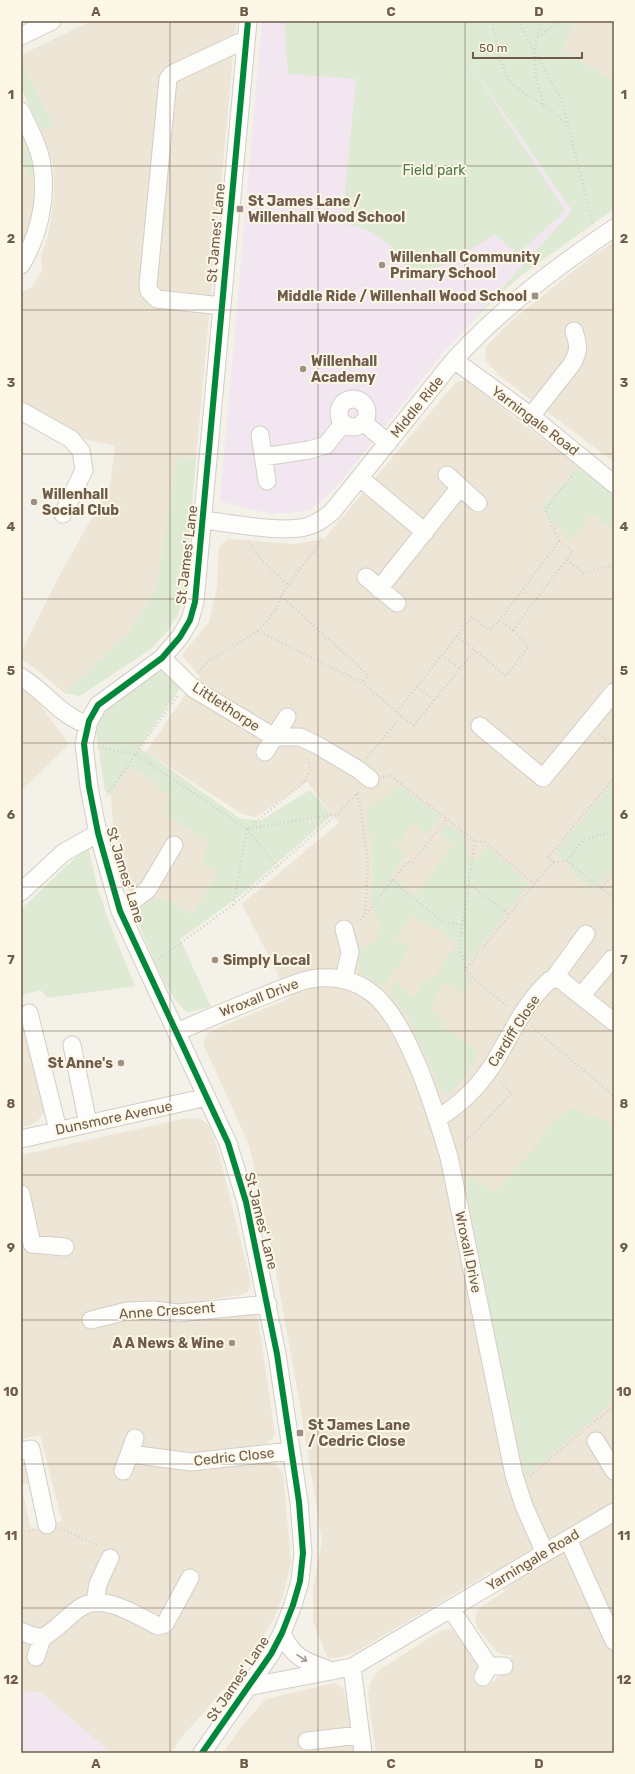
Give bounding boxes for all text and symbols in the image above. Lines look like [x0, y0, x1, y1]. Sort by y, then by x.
text: A [91, 4, 101, 19]
text: B [239, 4, 249, 19]
text: C [386, 4, 396, 19]
text: D [534, 4, 544, 19]
scale bar [473, 34, 582, 60]
text: 50 m [479, 41, 507, 55]
text: 1 [8, 87, 14, 102]
text: 1 [621, 87, 627, 102]
park label: Field park [402, 162, 466, 179]
street label: St James' Lane [203, 182, 229, 283]
place label: St James Lane / Willenhall Wood School [248, 193, 405, 226]
marker: St James Lane / Willenhall Wood School [235, 204, 245, 214]
text: 2 [7, 231, 15, 246]
text: 2 [620, 231, 628, 246]
place label: Willenhall Community Primary School [390, 249, 541, 282]
marker: Willenhall Community Primary School [377, 260, 387, 270]
place label: Middle Ride / Willenhall Wood School [277, 288, 527, 305]
marker: Middle Ride / Willenhall Wood School [530, 291, 540, 301]
place label: Willenhall Academy [311, 353, 377, 386]
marker: Willenhall Academy [298, 364, 308, 374]
street label: Middle Ride [387, 373, 447, 441]
text: 3 [7, 375, 16, 390]
text: 3 [620, 375, 629, 390]
street label: Yarningale Road [488, 383, 582, 459]
place label: Willenhall Social Club [42, 486, 119, 519]
marker: Willenhall Social Club [29, 497, 39, 507]
street label: St James' Lane [172, 504, 202, 606]
text: 4 [7, 519, 16, 534]
text: 4 [620, 519, 629, 534]
text: 5 [7, 663, 15, 678]
text: 5 [620, 663, 628, 678]
street label: Littlethorpe [189, 679, 263, 735]
text: 6 [7, 807, 16, 822]
text: 6 [620, 807, 629, 822]
street label: St James' Lane [102, 825, 148, 925]
text: 7 [7, 952, 15, 967]
place label: Simply Local [223, 952, 310, 969]
text: 7 [620, 952, 628, 967]
marker: Simply Local [210, 955, 220, 965]
street label: Wroxall Drive [217, 975, 301, 1021]
street label: Cardiff Close [484, 992, 544, 1070]
place label: St Anne's [48, 1055, 113, 1072]
marker: St Anne's [116, 1058, 126, 1068]
text: 8 [7, 1096, 16, 1111]
text: 8 [620, 1096, 629, 1111]
street label: Dunsmore Avenue [54, 1097, 174, 1139]
street label: St James' Lane [241, 1171, 281, 1272]
street label: Wroxall Drive [451, 1210, 485, 1295]
text: 9 [7, 1240, 15, 1255]
text: 9 [620, 1240, 628, 1255]
street label: Anne Crescent [118, 1299, 216, 1323]
place label: A A News & Wine [112, 1335, 224, 1352]
marker: A A News & Wine [227, 1338, 237, 1348]
text: 10 [3, 1384, 19, 1399]
text: 10 [616, 1384, 632, 1399]
place label: St James Lane / Cedric Close [308, 1417, 410, 1450]
marker: St James Lane / Cedric Close [295, 1428, 305, 1438]
street label: Cedric Close [193, 1444, 275, 1470]
street label: Yarningale Road [484, 1526, 582, 1594]
text: 11 [5, 1528, 17, 1543]
text: 11 [618, 1528, 630, 1543]
street label: St James' Lane [203, 1633, 273, 1725]
one-way arrow [296, 1654, 308, 1662]
text: 12 [4, 1672, 18, 1687]
text: 12 [617, 1672, 631, 1687]
text: A [91, 1756, 101, 1771]
text: B [239, 1756, 249, 1771]
text: C [386, 1756, 396, 1771]
text: D [534, 1756, 544, 1771]

